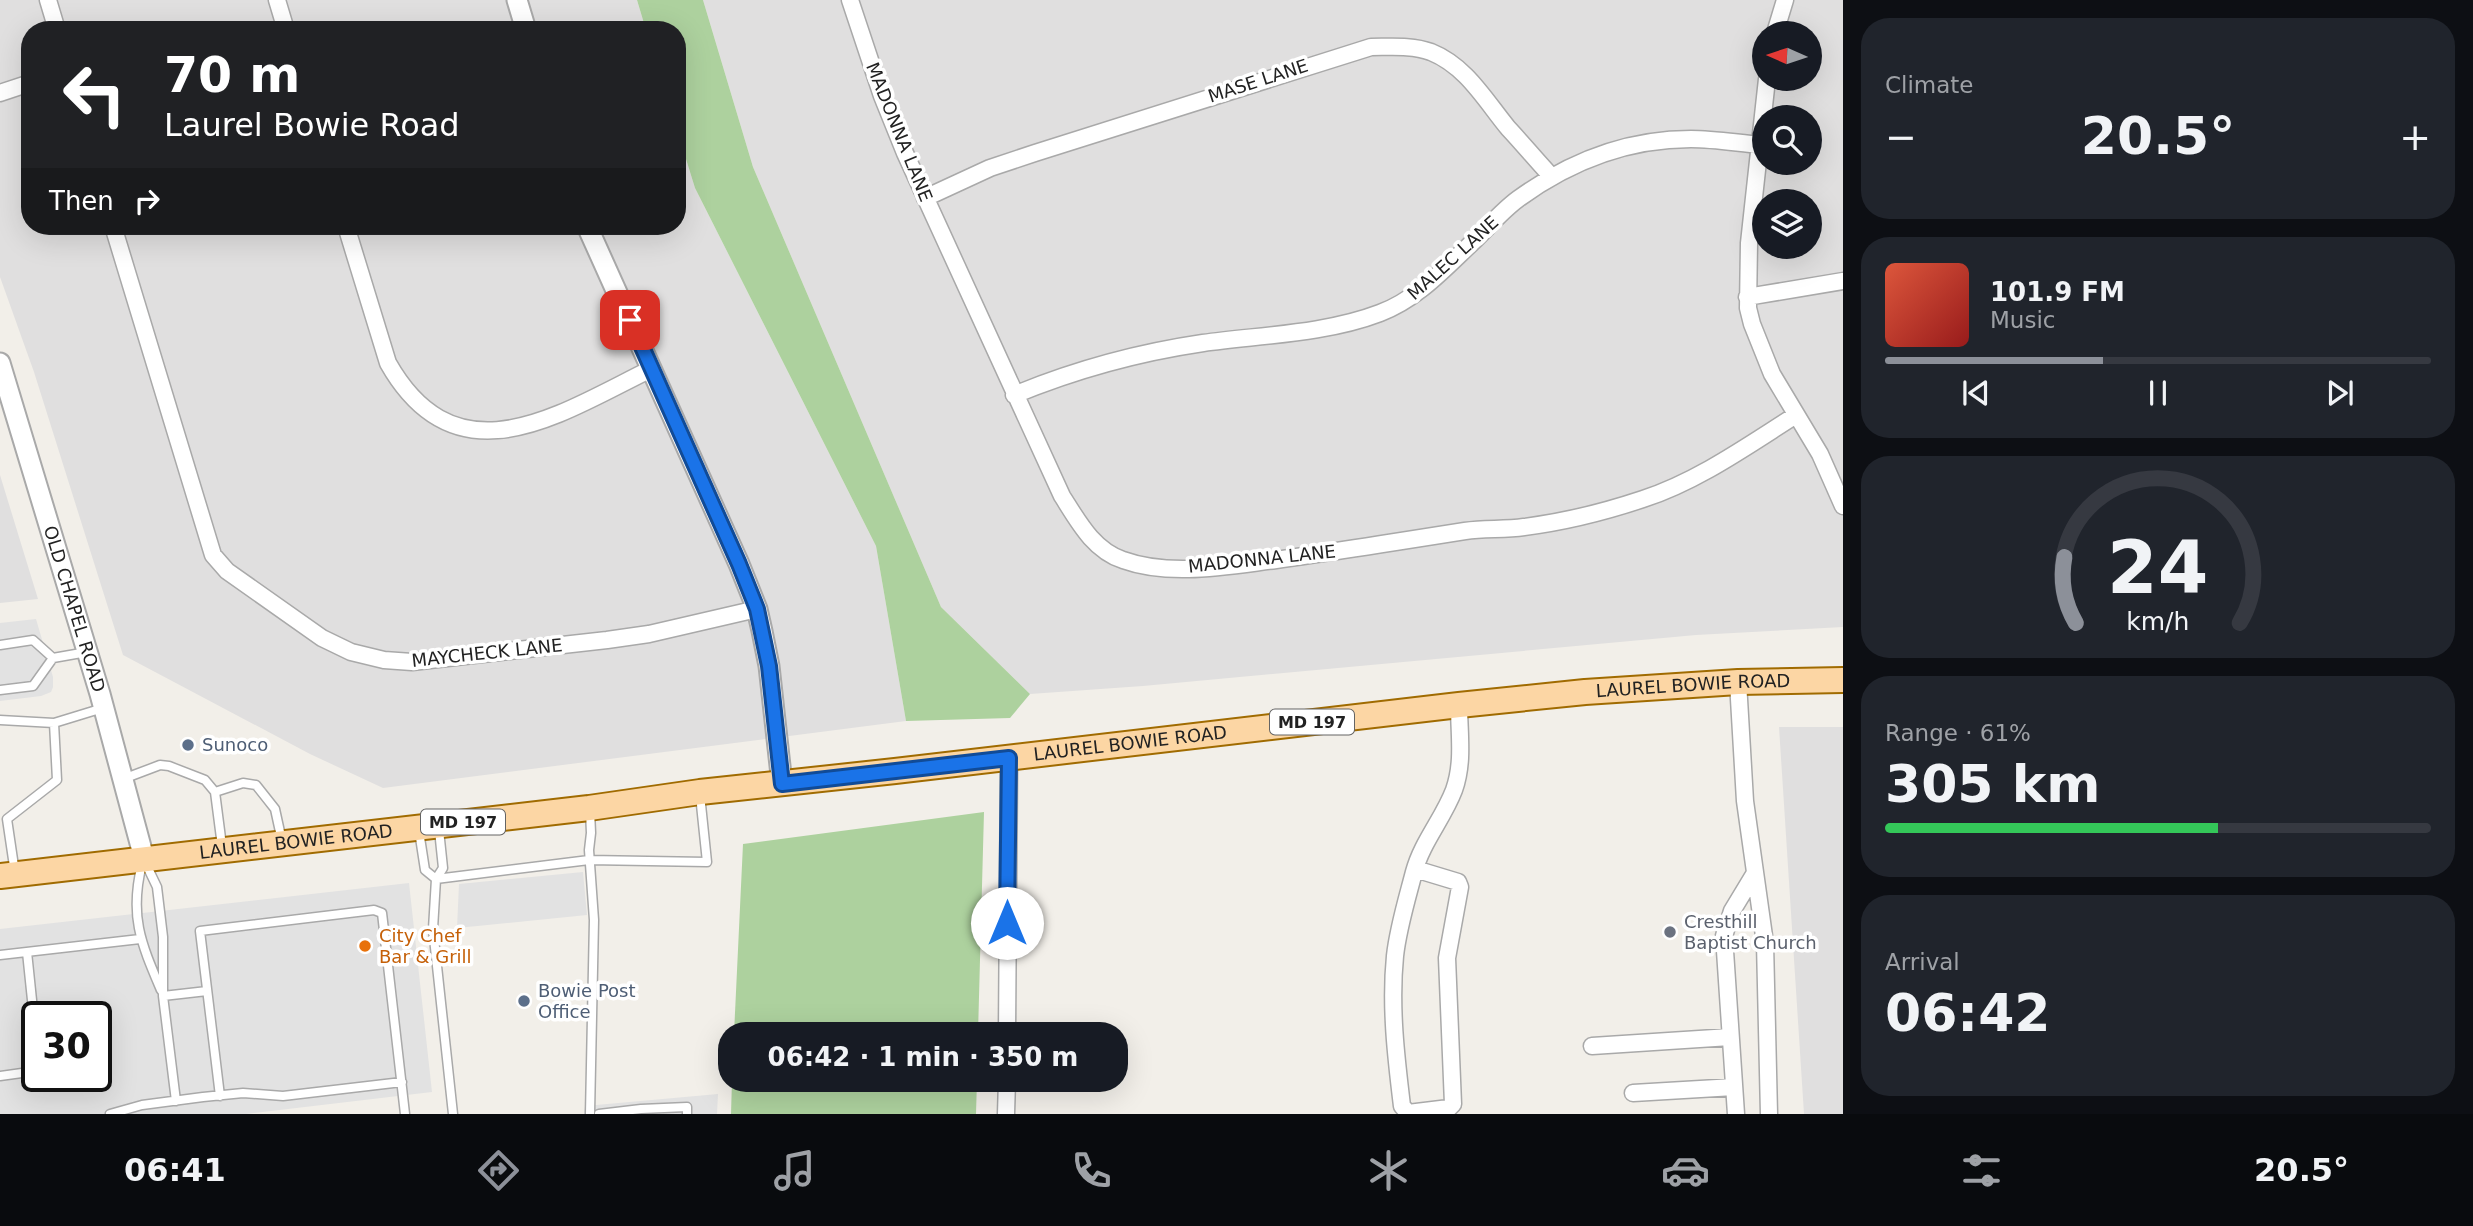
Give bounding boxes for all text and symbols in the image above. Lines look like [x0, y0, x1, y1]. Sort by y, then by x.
north arrow [1752, 21, 1822, 91]
map controls [1752, 21, 1822, 259]
text: 70 m [164, 47, 300, 104]
icon: left [49, 49, 140, 140]
street label: MASE LANE [1205, 54, 1311, 107]
street label: MADONNA LANE [862, 59, 937, 205]
text: Climate [1885, 72, 1974, 98]
button: search [1752, 105, 1822, 175]
text: Laurel Bowie Road [164, 106, 460, 144]
text: 20.5° [2081, 106, 2235, 166]
text: − [1885, 115, 1917, 159]
text: + [2399, 115, 2431, 159]
icon: right [128, 182, 166, 220]
text: Then [49, 186, 114, 216]
button: layers [1752, 189, 1822, 259]
street label: MALEC LANE [1403, 211, 1502, 304]
text: 101.9 FM [1990, 277, 2125, 307]
pin [600, 290, 660, 350]
icon: arrive [611, 301, 649, 339]
text: Music [1990, 307, 2055, 333]
icon: previous [1957, 374, 1995, 412]
icon: pause [2139, 374, 2177, 412]
icon: next [2321, 374, 2359, 412]
street label: OLD CHAPEL ROAD [40, 523, 110, 695]
text: 24 [2107, 525, 2209, 610]
street label: MADONNA LANE [1187, 540, 1337, 577]
text: km/h [2126, 607, 2190, 636]
street label: MAYCHECK LANE [410, 634, 563, 671]
street label: LAUREL BOWIE ROAD [1595, 670, 1790, 701]
road number: MD 197 [1270, 709, 1354, 734]
text: Range · 61% [1885, 720, 2031, 746]
street label: LAUREL BOWIE ROAD [1032, 721, 1228, 765]
place label: Sunoco [202, 734, 268, 755]
marker: Sunoco [180, 737, 196, 753]
text: 305 km [1885, 754, 2100, 814]
road number: MD 197 [421, 810, 505, 834]
street label: LAUREL BOWIE ROAD [198, 820, 394, 863]
position arrow [970, 886, 1044, 960]
place label: Cresthill Baptist Church [1684, 911, 1817, 953]
marker: Cresthill Baptist Church [1662, 924, 1678, 940]
place label: City Chef Bar & Grill [379, 925, 472, 967]
marker: City Chef Bar & Grill [357, 938, 373, 954]
text: Arrival [1885, 949, 1960, 975]
place label: Bowie Post Office [538, 980, 636, 1022]
text: 06:42 [1885, 983, 2051, 1043]
marker: Bowie Post Office [516, 993, 532, 1009]
speed limit sign: 30 [21, 1001, 112, 1092]
text: 06:42 · 1 min · 350 m [768, 1042, 1078, 1072]
icon: directions [474, 1146, 523, 1195]
icon: music [770, 1146, 819, 1195]
icon: phone [1067, 1146, 1116, 1195]
icon: climate [1364, 1146, 1413, 1195]
icon: car [1661, 1146, 1710, 1195]
icon: filters [1957, 1146, 2006, 1195]
text: 06:41 [124, 1151, 226, 1189]
text: 20.5° [2254, 1151, 2349, 1189]

